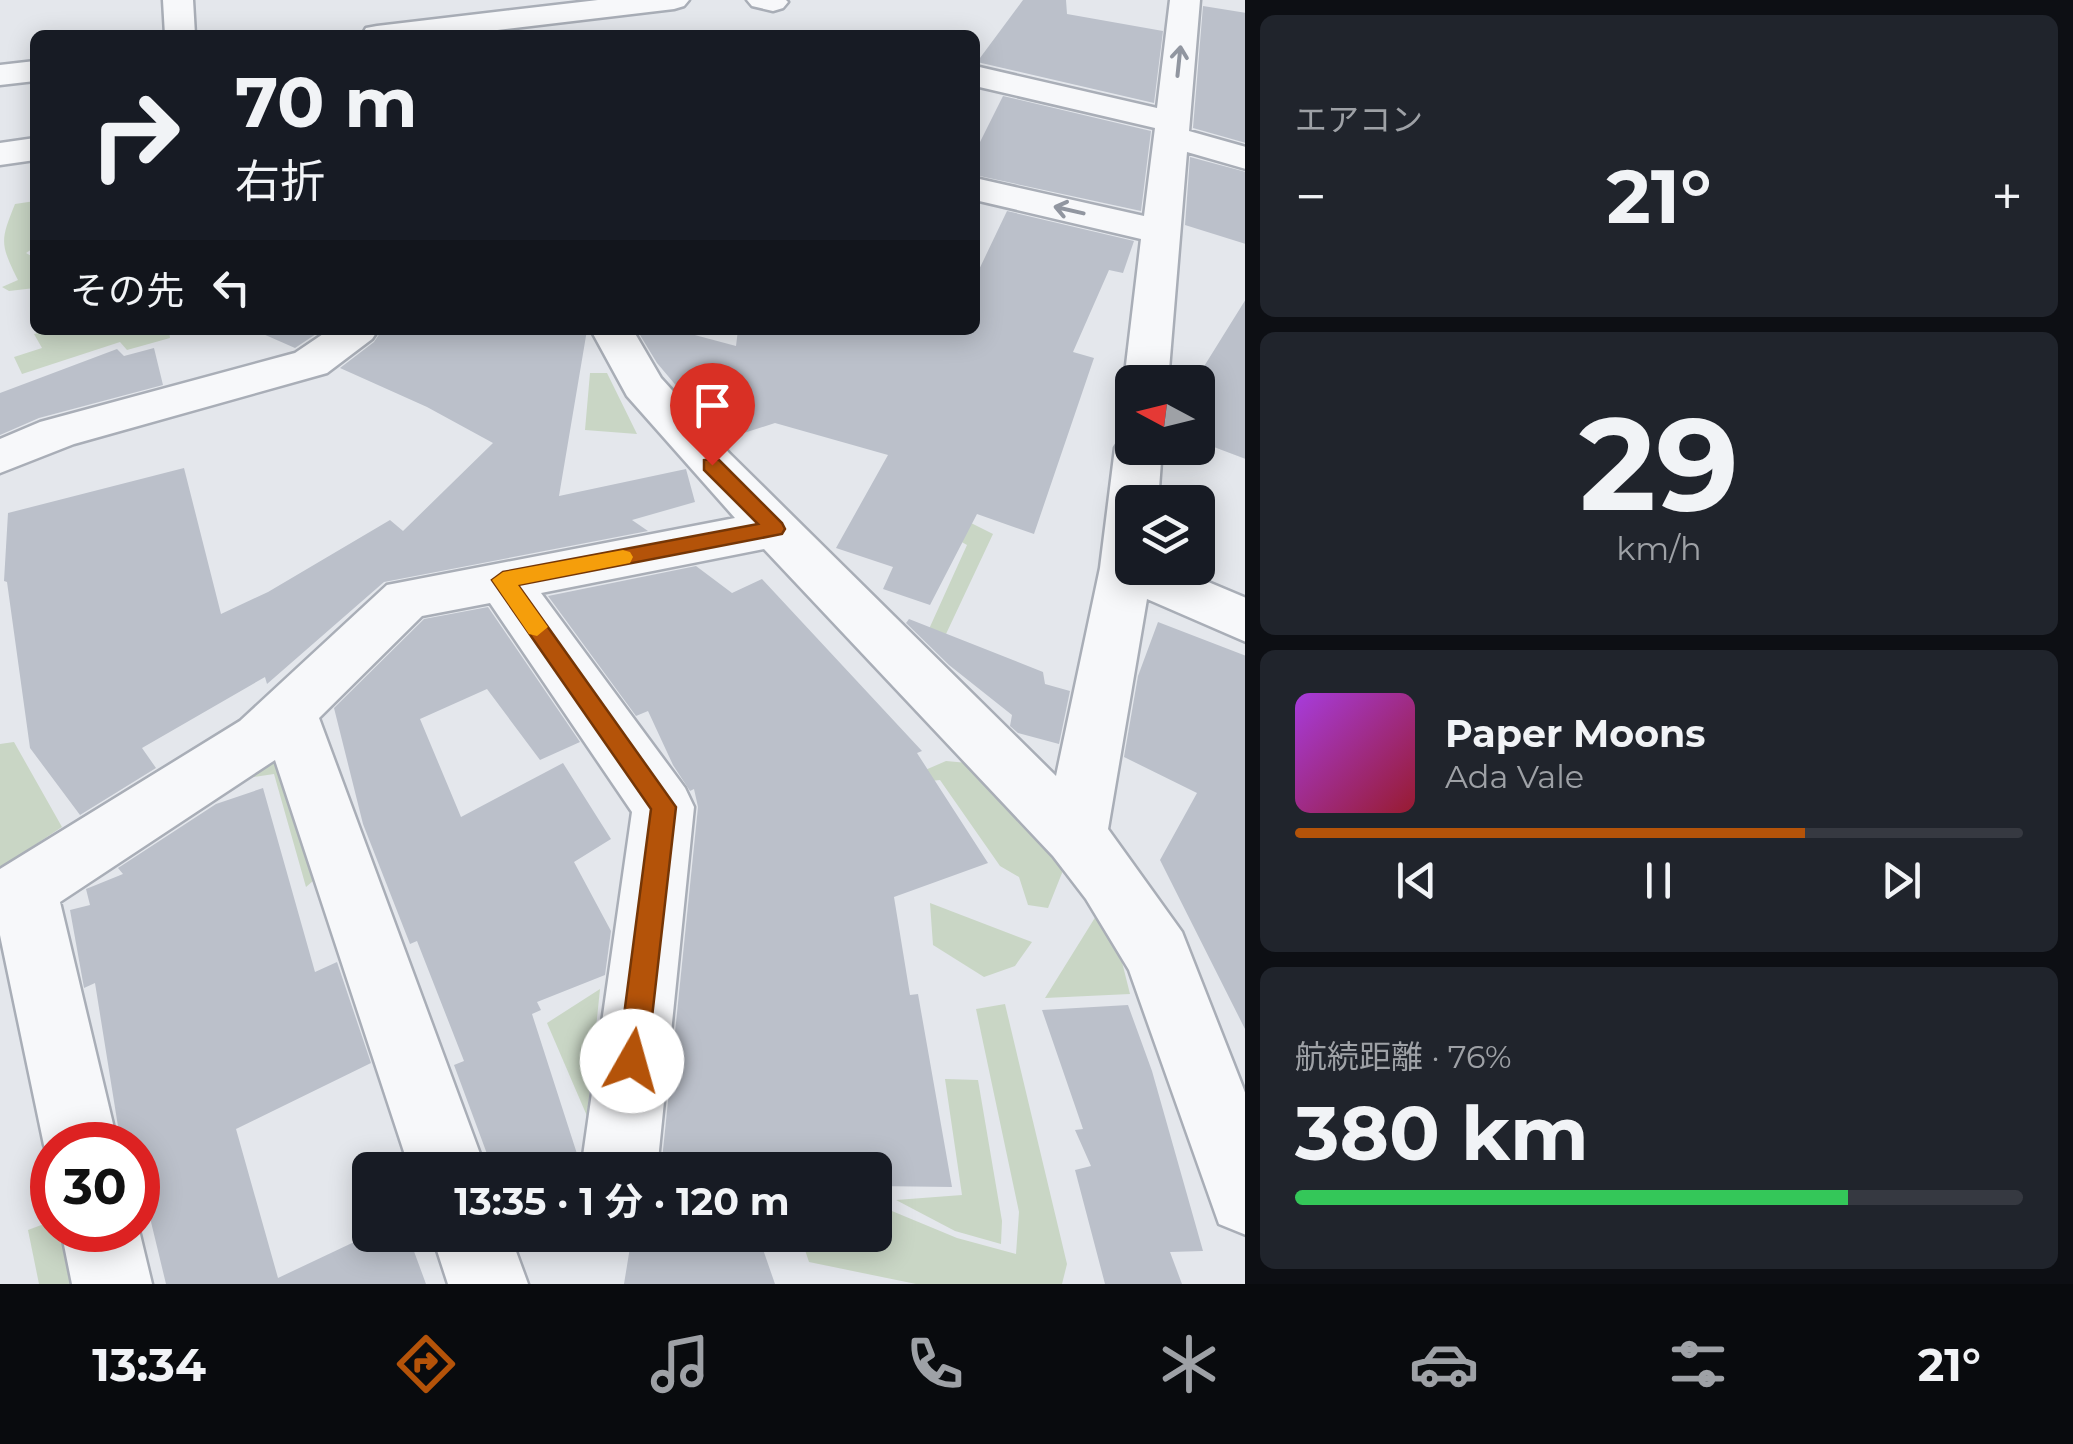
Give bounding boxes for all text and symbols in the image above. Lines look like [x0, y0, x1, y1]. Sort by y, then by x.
one-way arrow [1170, 45, 1189, 78]
text: 70 m [235, 59, 418, 145]
icon: right [70, 70, 200, 200]
text: エアコン [1295, 100, 1423, 139]
text: 21° [1606, 150, 1712, 242]
text: 右折 [235, 153, 325, 208]
text: − [1295, 163, 1327, 230]
text: + [1991, 163, 2023, 230]
one-way arrow [1054, 200, 1086, 219]
icon: left [204, 260, 259, 315]
text: その先 [70, 267, 184, 314]
pin [670, 363, 755, 466]
north arrow [1115, 365, 1215, 465]
map controls [1115, 365, 1215, 585]
icon: arrive [685, 378, 740, 433]
text: 29 [1579, 384, 1739, 543]
button: layers [1115, 485, 1215, 585]
text: km/h [1616, 529, 1702, 568]
text: Paper Moons [1445, 710, 1706, 757]
text: Ada Vale [1445, 757, 1584, 796]
icon: previous [1389, 853, 1444, 908]
icon: pause [1631, 853, 1686, 908]
icon: next [1874, 853, 1929, 908]
position arrow [580, 1009, 684, 1113]
text: 航続距離 · 76% [1295, 1037, 1511, 1076]
text: 380 km [1295, 1087, 1589, 1179]
speed limit sign: 30 [30, 1122, 160, 1252]
text: 13:35 · 1 分 · 120 m [454, 1178, 790, 1225]
icon: directions [391, 1329, 461, 1399]
icon: music [645, 1329, 715, 1399]
icon: phone [900, 1329, 970, 1399]
icon: climate [1154, 1329, 1224, 1399]
icon: car [1409, 1329, 1479, 1399]
icon: filters [1663, 1329, 1733, 1399]
text: 13:34 [92, 1337, 206, 1392]
text: 21° [1918, 1337, 1981, 1392]

